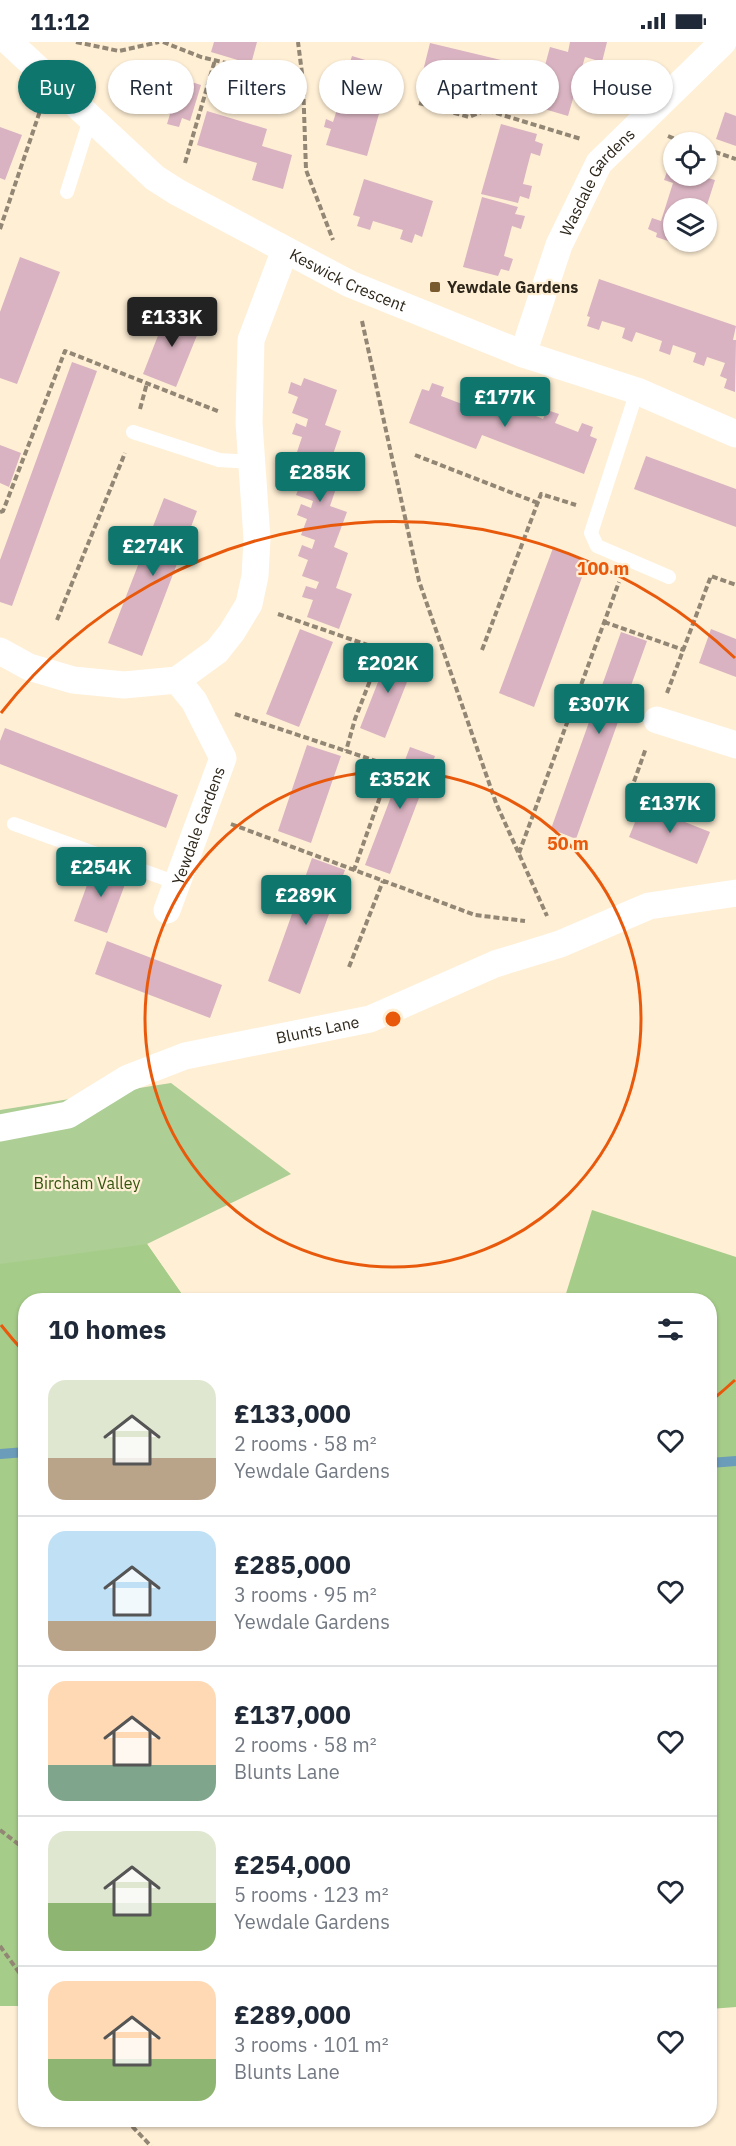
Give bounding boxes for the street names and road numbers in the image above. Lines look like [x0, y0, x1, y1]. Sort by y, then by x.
street label: Wasdale Gardens [555, 124, 639, 239]
street label: Keswick Crescent [286, 244, 409, 316]
street label: Yewdale Gardens [167, 764, 229, 888]
street label: Blunts Lane [274, 1011, 361, 1048]

